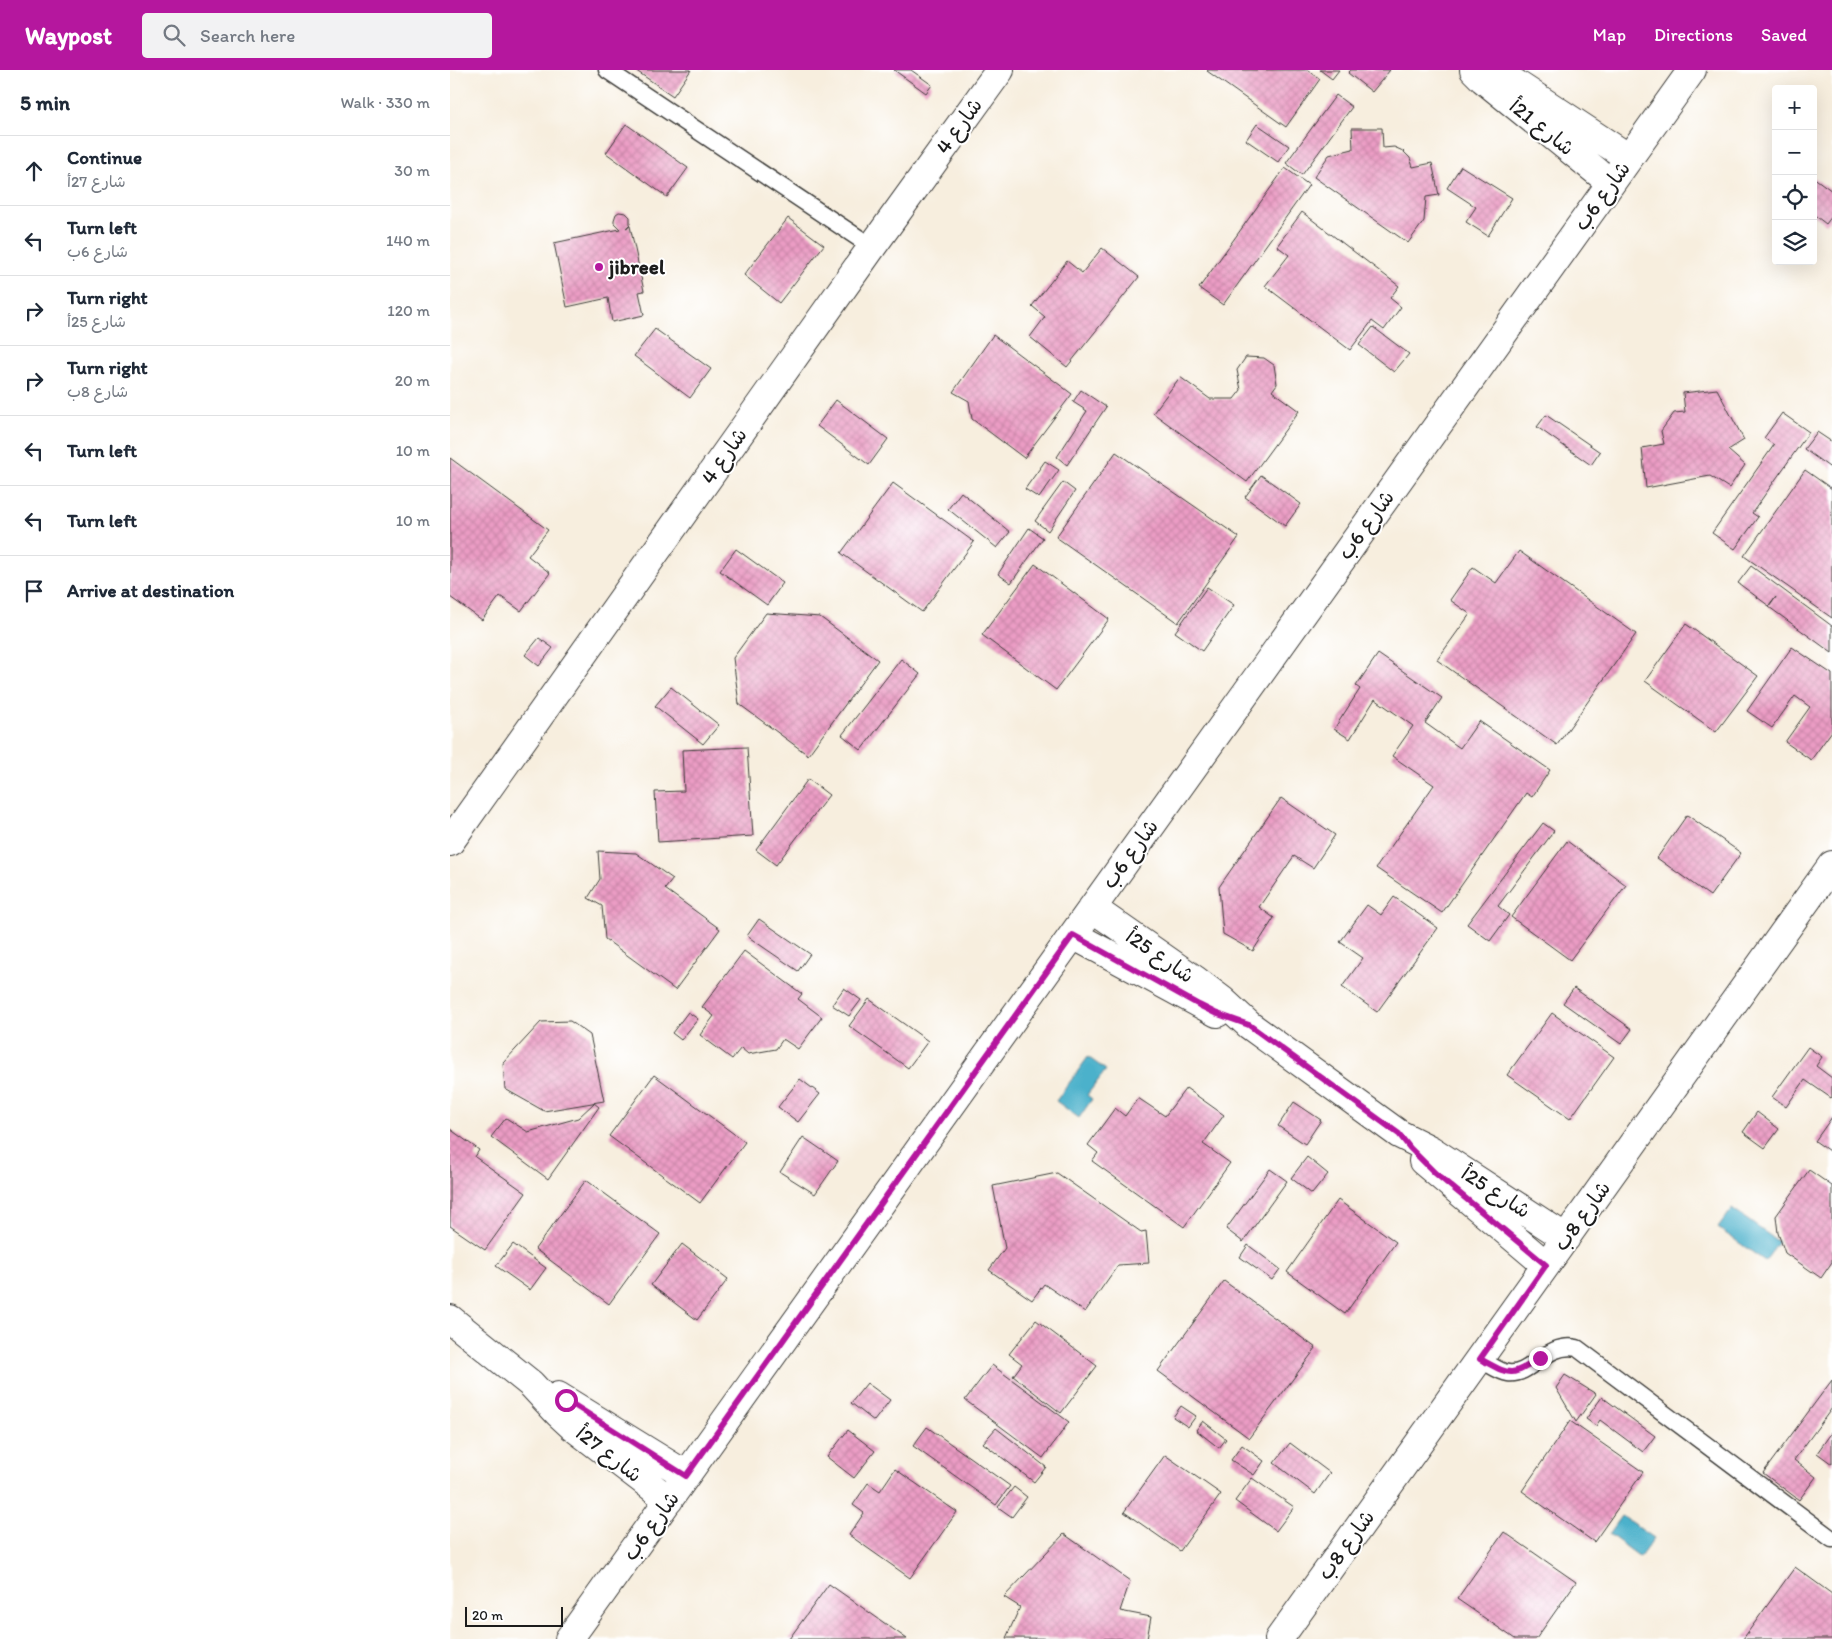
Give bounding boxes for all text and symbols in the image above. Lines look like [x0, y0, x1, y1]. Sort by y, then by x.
search box [142, 13, 492, 58]
text: Waypost [25, 21, 112, 50]
icon: search [160, 21, 188, 49]
text: Search here [200, 24, 295, 47]
text: Map [1593, 24, 1626, 46]
text: Directions [1654, 24, 1733, 46]
text: Saved [1761, 24, 1807, 46]
map controls [1772, 85, 1817, 265]
button: + [1772, 85, 1817, 130]
text: 5 min [20, 90, 70, 115]
text: Walk · 330 m [340, 93, 430, 112]
street label: شارع 4 [930, 93, 990, 160]
street label: شارع 21أ [1503, 93, 1580, 163]
button: − [1772, 130, 1817, 175]
text: Continue [67, 146, 142, 169]
street label: شارع 6ب [1568, 156, 1638, 237]
icon: ahead [20, 157, 48, 185]
text: 30 m [394, 161, 430, 180]
text: شارع 27أ [67, 172, 126, 191]
button: locate [1772, 175, 1817, 220]
text: Turn left [67, 216, 137, 239]
button: layers [1772, 220, 1817, 265]
icon: left [20, 227, 48, 255]
text: 140 m [386, 231, 430, 250]
text: شارع 6ب [67, 242, 128, 261]
place label: jibreel [608, 254, 666, 280]
marker: jibreel [593, 261, 605, 273]
text: Turn right [67, 286, 148, 309]
icon: right [20, 297, 48, 325]
text: 120 m [387, 301, 430, 320]
text: شارع 25أ [67, 312, 126, 331]
text: Turn right [67, 356, 148, 379]
icon: right [20, 367, 48, 395]
text: 20 m [395, 371, 430, 390]
text: شارع 8ب [67, 382, 128, 401]
street label: شارع 4 [695, 423, 754, 490]
icon: left [20, 437, 48, 465]
text: Turn left [67, 439, 137, 462]
text: 10 m [396, 441, 430, 460]
street label: شارع 6ب [1332, 485, 1402, 566]
icon: left [20, 507, 48, 535]
text: Turn left [67, 509, 137, 532]
text: 10 m [396, 511, 430, 530]
icon: arrive [20, 577, 48, 605]
text: Arrive at destination [67, 579, 234, 602]
street label: شارع 6ب [1096, 814, 1166, 895]
street label: شارع 25أ [1120, 923, 1199, 990]
street label: شارع 25أ [1455, 1160, 1536, 1226]
street label: شارع 8ب [1548, 1176, 1618, 1257]
route end [1529, 1347, 1552, 1370]
route start [555, 1389, 578, 1412]
street label: شارع 27أ [570, 1420, 647, 1489]
street label: شارع 6ب [617, 1486, 687, 1567]
street label: شارع 8ب [1312, 1505, 1382, 1586]
scale bar [465, 1604, 562, 1627]
text: 20 m [472, 1607, 503, 1624]

